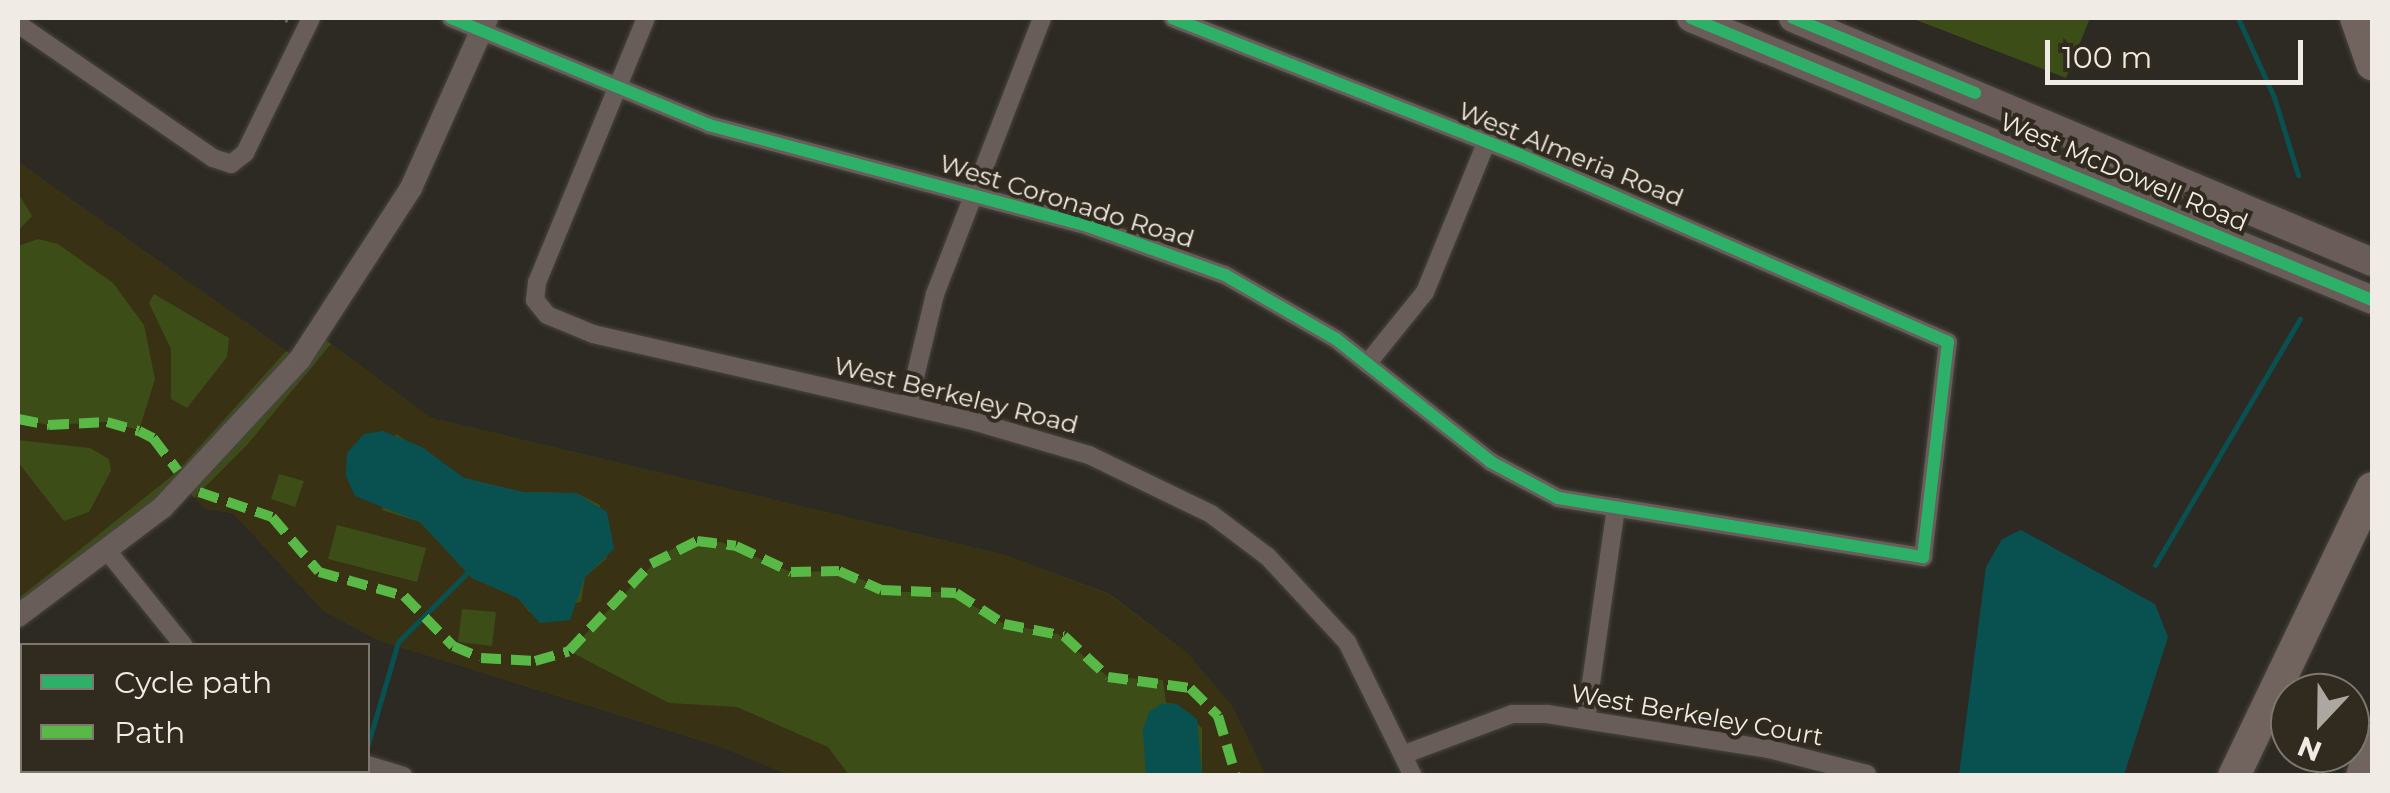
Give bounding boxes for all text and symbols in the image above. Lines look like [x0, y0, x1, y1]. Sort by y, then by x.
scale bar [2050, 20, 2308, 82]
text: 100 m [2062, 39, 2152, 76]
street label: West Almeria Road [1454, 95, 1688, 213]
street label: West McDowell Road [1996, 106, 2252, 238]
street label: West Coronado Road [936, 148, 1198, 254]
street label: West Berkeley Road [831, 350, 1081, 440]
legend [20, 643, 370, 773]
text: Cycle path [114, 664, 272, 701]
north arrow [2270, 673, 2370, 773]
street label: West Berkeley Court [1569, 678, 1825, 752]
text: Path [114, 714, 185, 751]
text: N [2293, 729, 2326, 769]

